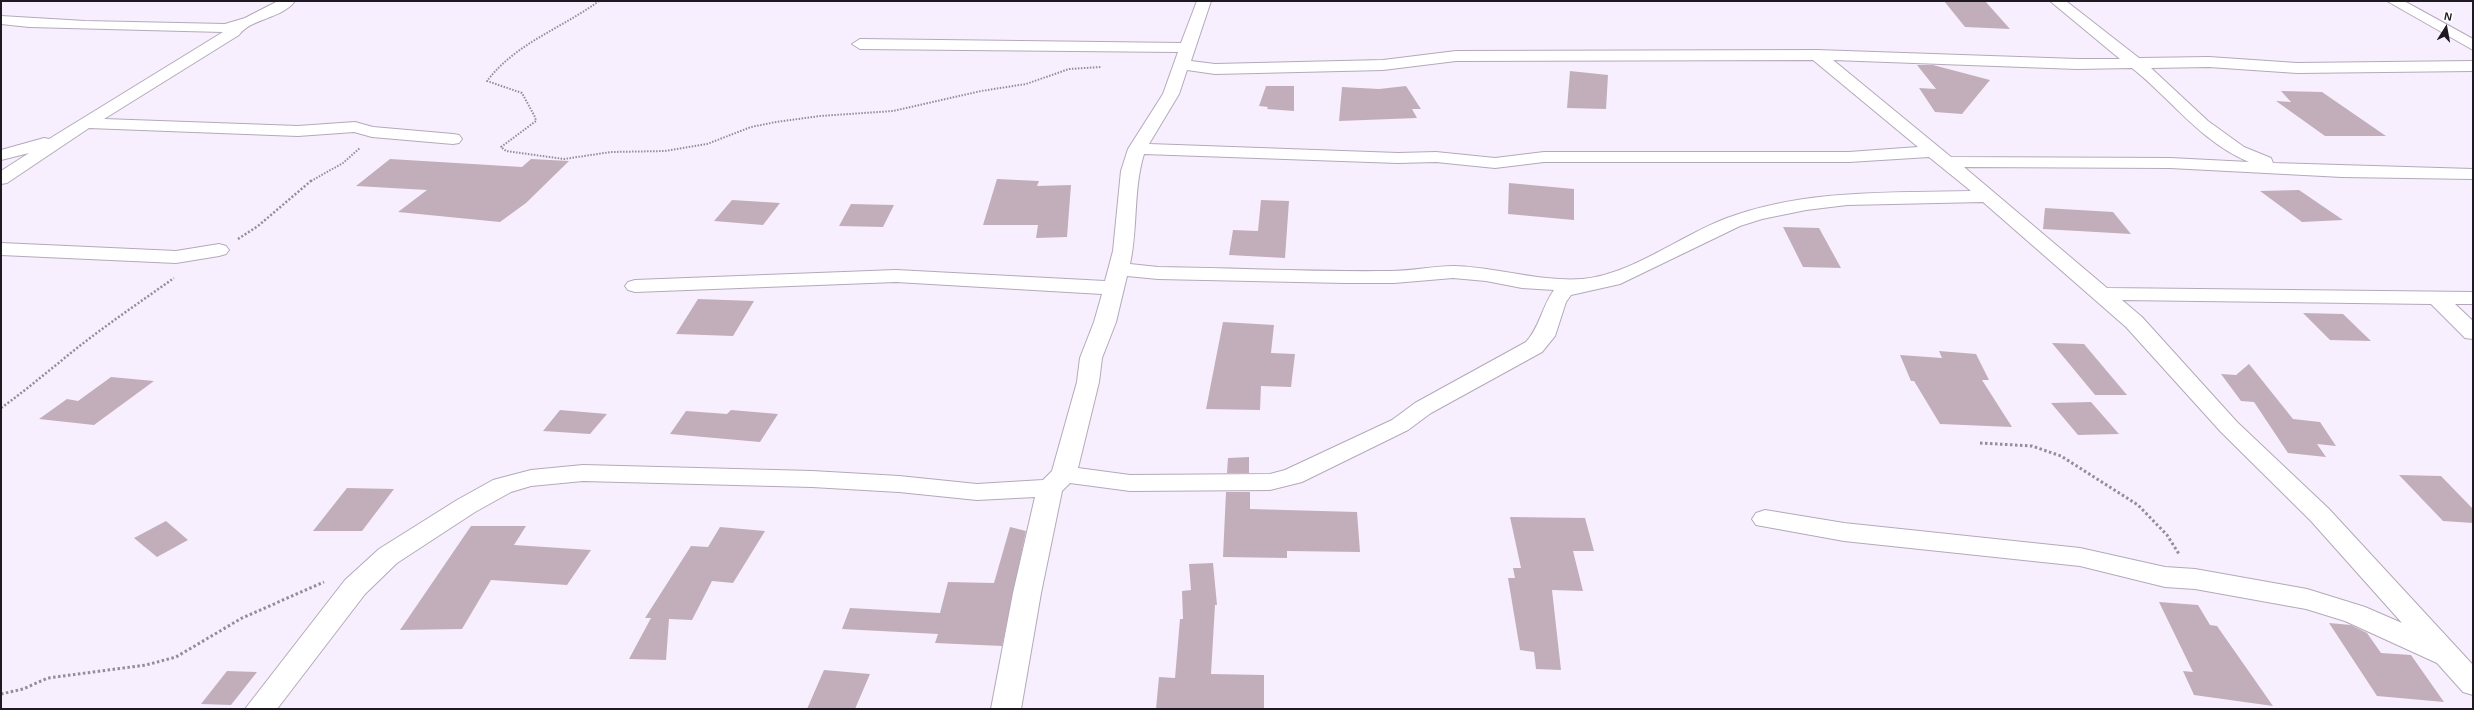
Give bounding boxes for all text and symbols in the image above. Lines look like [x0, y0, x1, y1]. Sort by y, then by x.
north arrow [2426, 8, 2466, 48]
text: N [2443, 10, 2453, 23]

